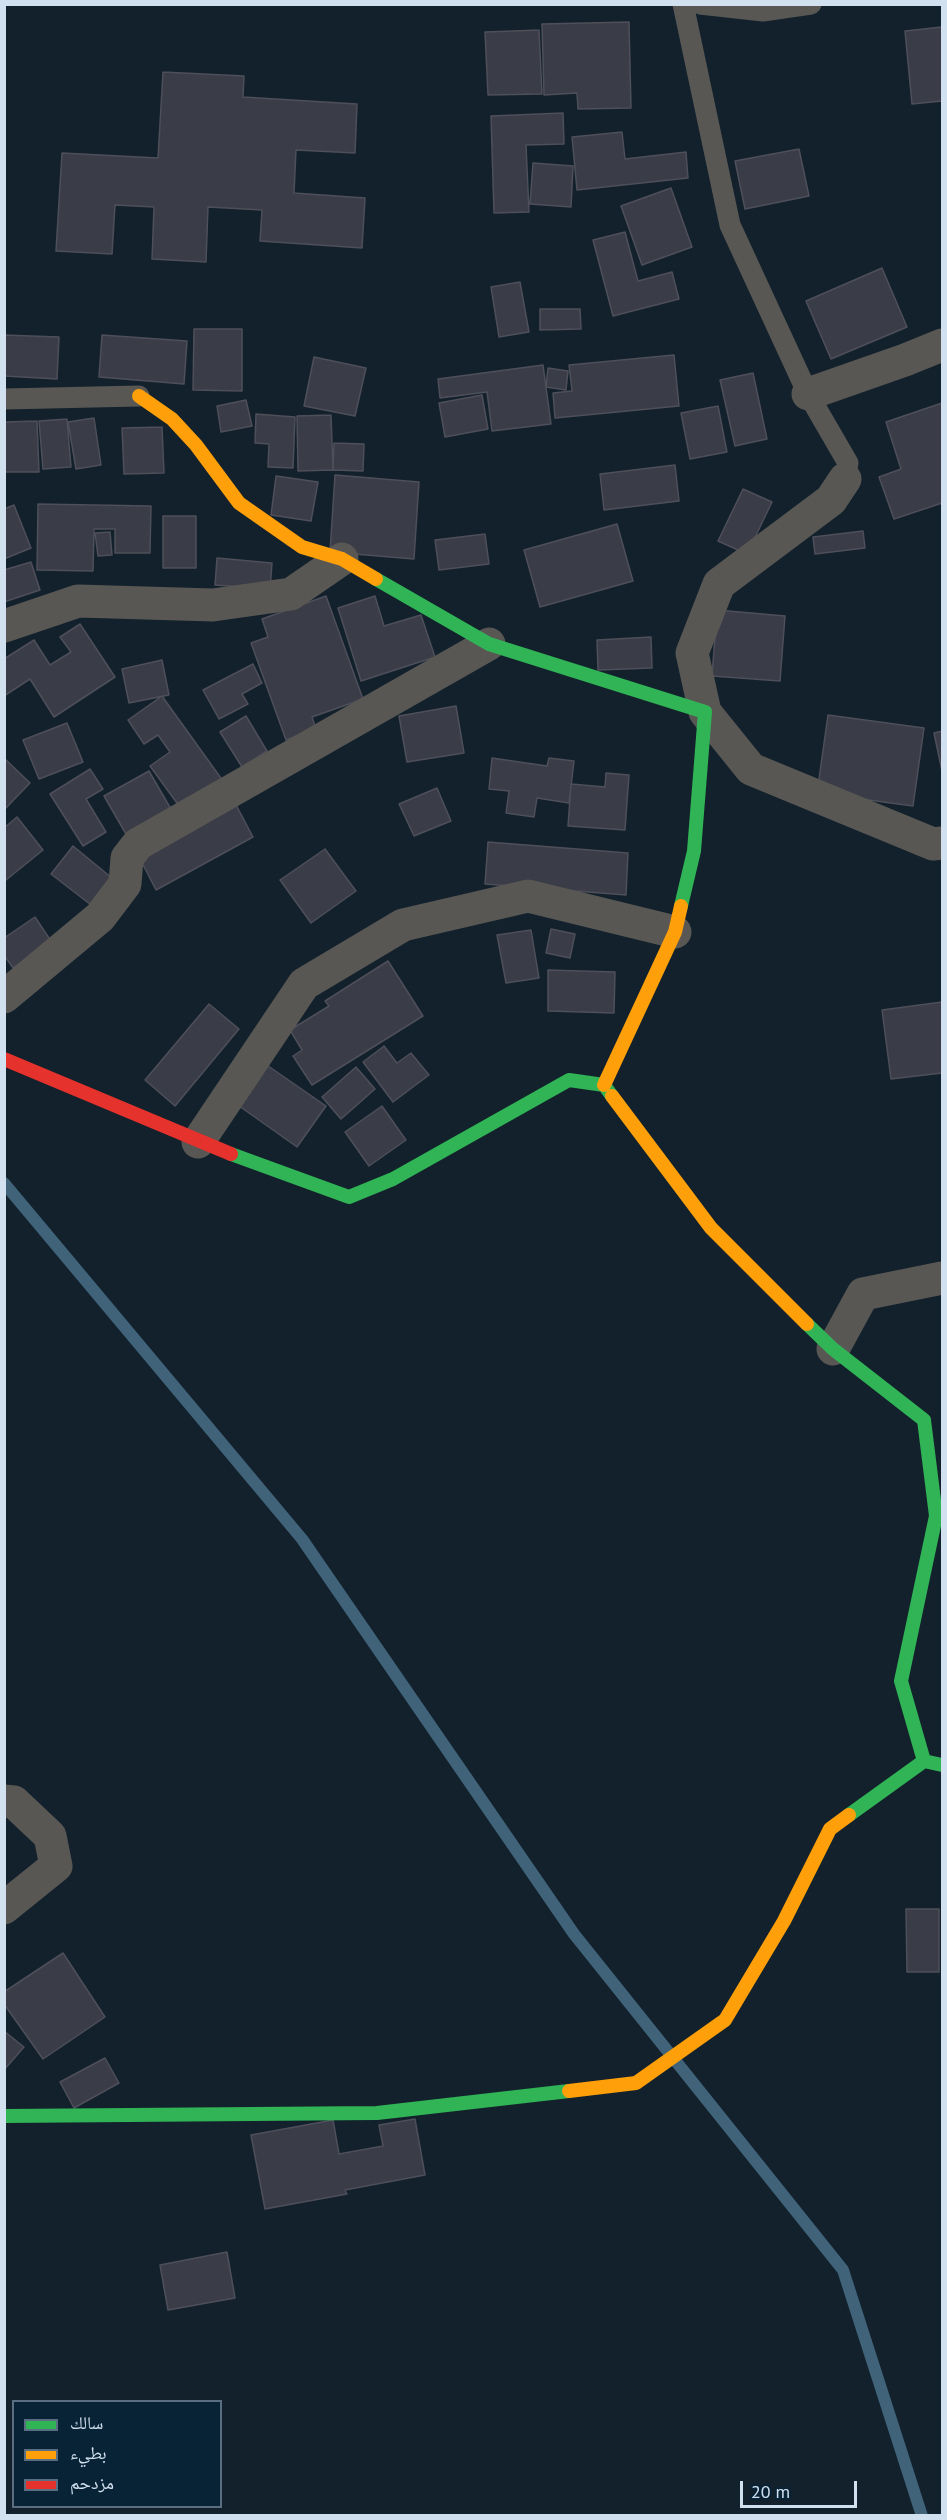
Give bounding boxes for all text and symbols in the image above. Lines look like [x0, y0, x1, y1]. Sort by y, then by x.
legend [12, 2400, 222, 2508]
text: سالك [70, 2411, 103, 2434]
text: بطيء [70, 2441, 107, 2464]
scale bar [743, 2469, 860, 2507]
text: مزدحم [70, 2471, 114, 2494]
text: 20 m [751, 2480, 790, 2503]

